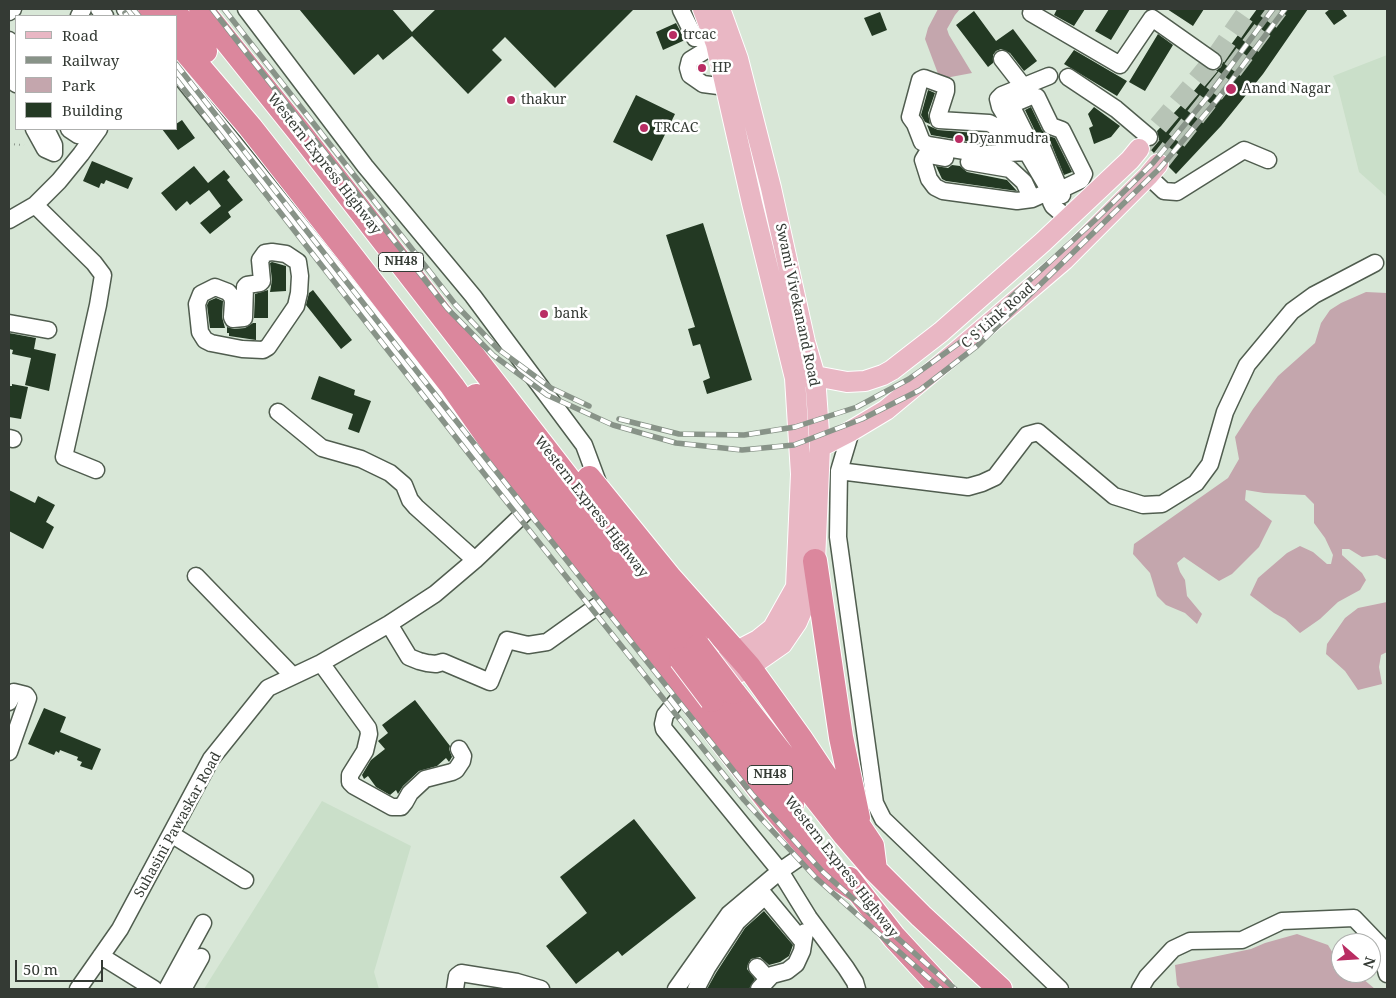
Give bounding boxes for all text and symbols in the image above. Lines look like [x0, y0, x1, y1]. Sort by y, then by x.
legend [15, 15, 178, 130]
text: Road [62, 25, 98, 45]
place label: trcac [683, 27, 716, 43]
marker: trcac [667, 29, 679, 41]
text: Railway [62, 50, 119, 70]
place label: HP [712, 60, 732, 76]
marker: HP [696, 62, 708, 74]
text: Park [62, 75, 95, 95]
place label: Anand Nagar [1242, 81, 1331, 97]
marker: Anand Nagar [1224, 82, 1238, 96]
street label: Western Express Highway [264, 90, 384, 238]
place label: thakur [521, 92, 566, 108]
marker: thakur [505, 94, 517, 106]
text: Building [62, 100, 123, 120]
place label: TRCAC [654, 120, 698, 136]
marker: TRCAC [638, 122, 650, 134]
place label: Dyanmudra [969, 131, 1049, 147]
marker: Dyanmudra [953, 133, 965, 145]
street label: Swami Vivekanand Road [771, 222, 823, 388]
road number: NH48 [378, 252, 424, 272]
street label: C S Link Road [958, 280, 1038, 352]
place label: bank [554, 306, 588, 322]
marker: bank [538, 308, 550, 320]
street label: Western Express Highway [531, 433, 651, 581]
street label: Suhasini Pawaskar Road [131, 749, 225, 901]
road number: NH48 [748, 766, 792, 784]
street label: Western Express Highway [781, 793, 901, 941]
north arrow [1331, 933, 1381, 983]
scale bar [18, 950, 105, 982]
text: N [1359, 954, 1380, 971]
text: 50 m [23, 959, 58, 979]

